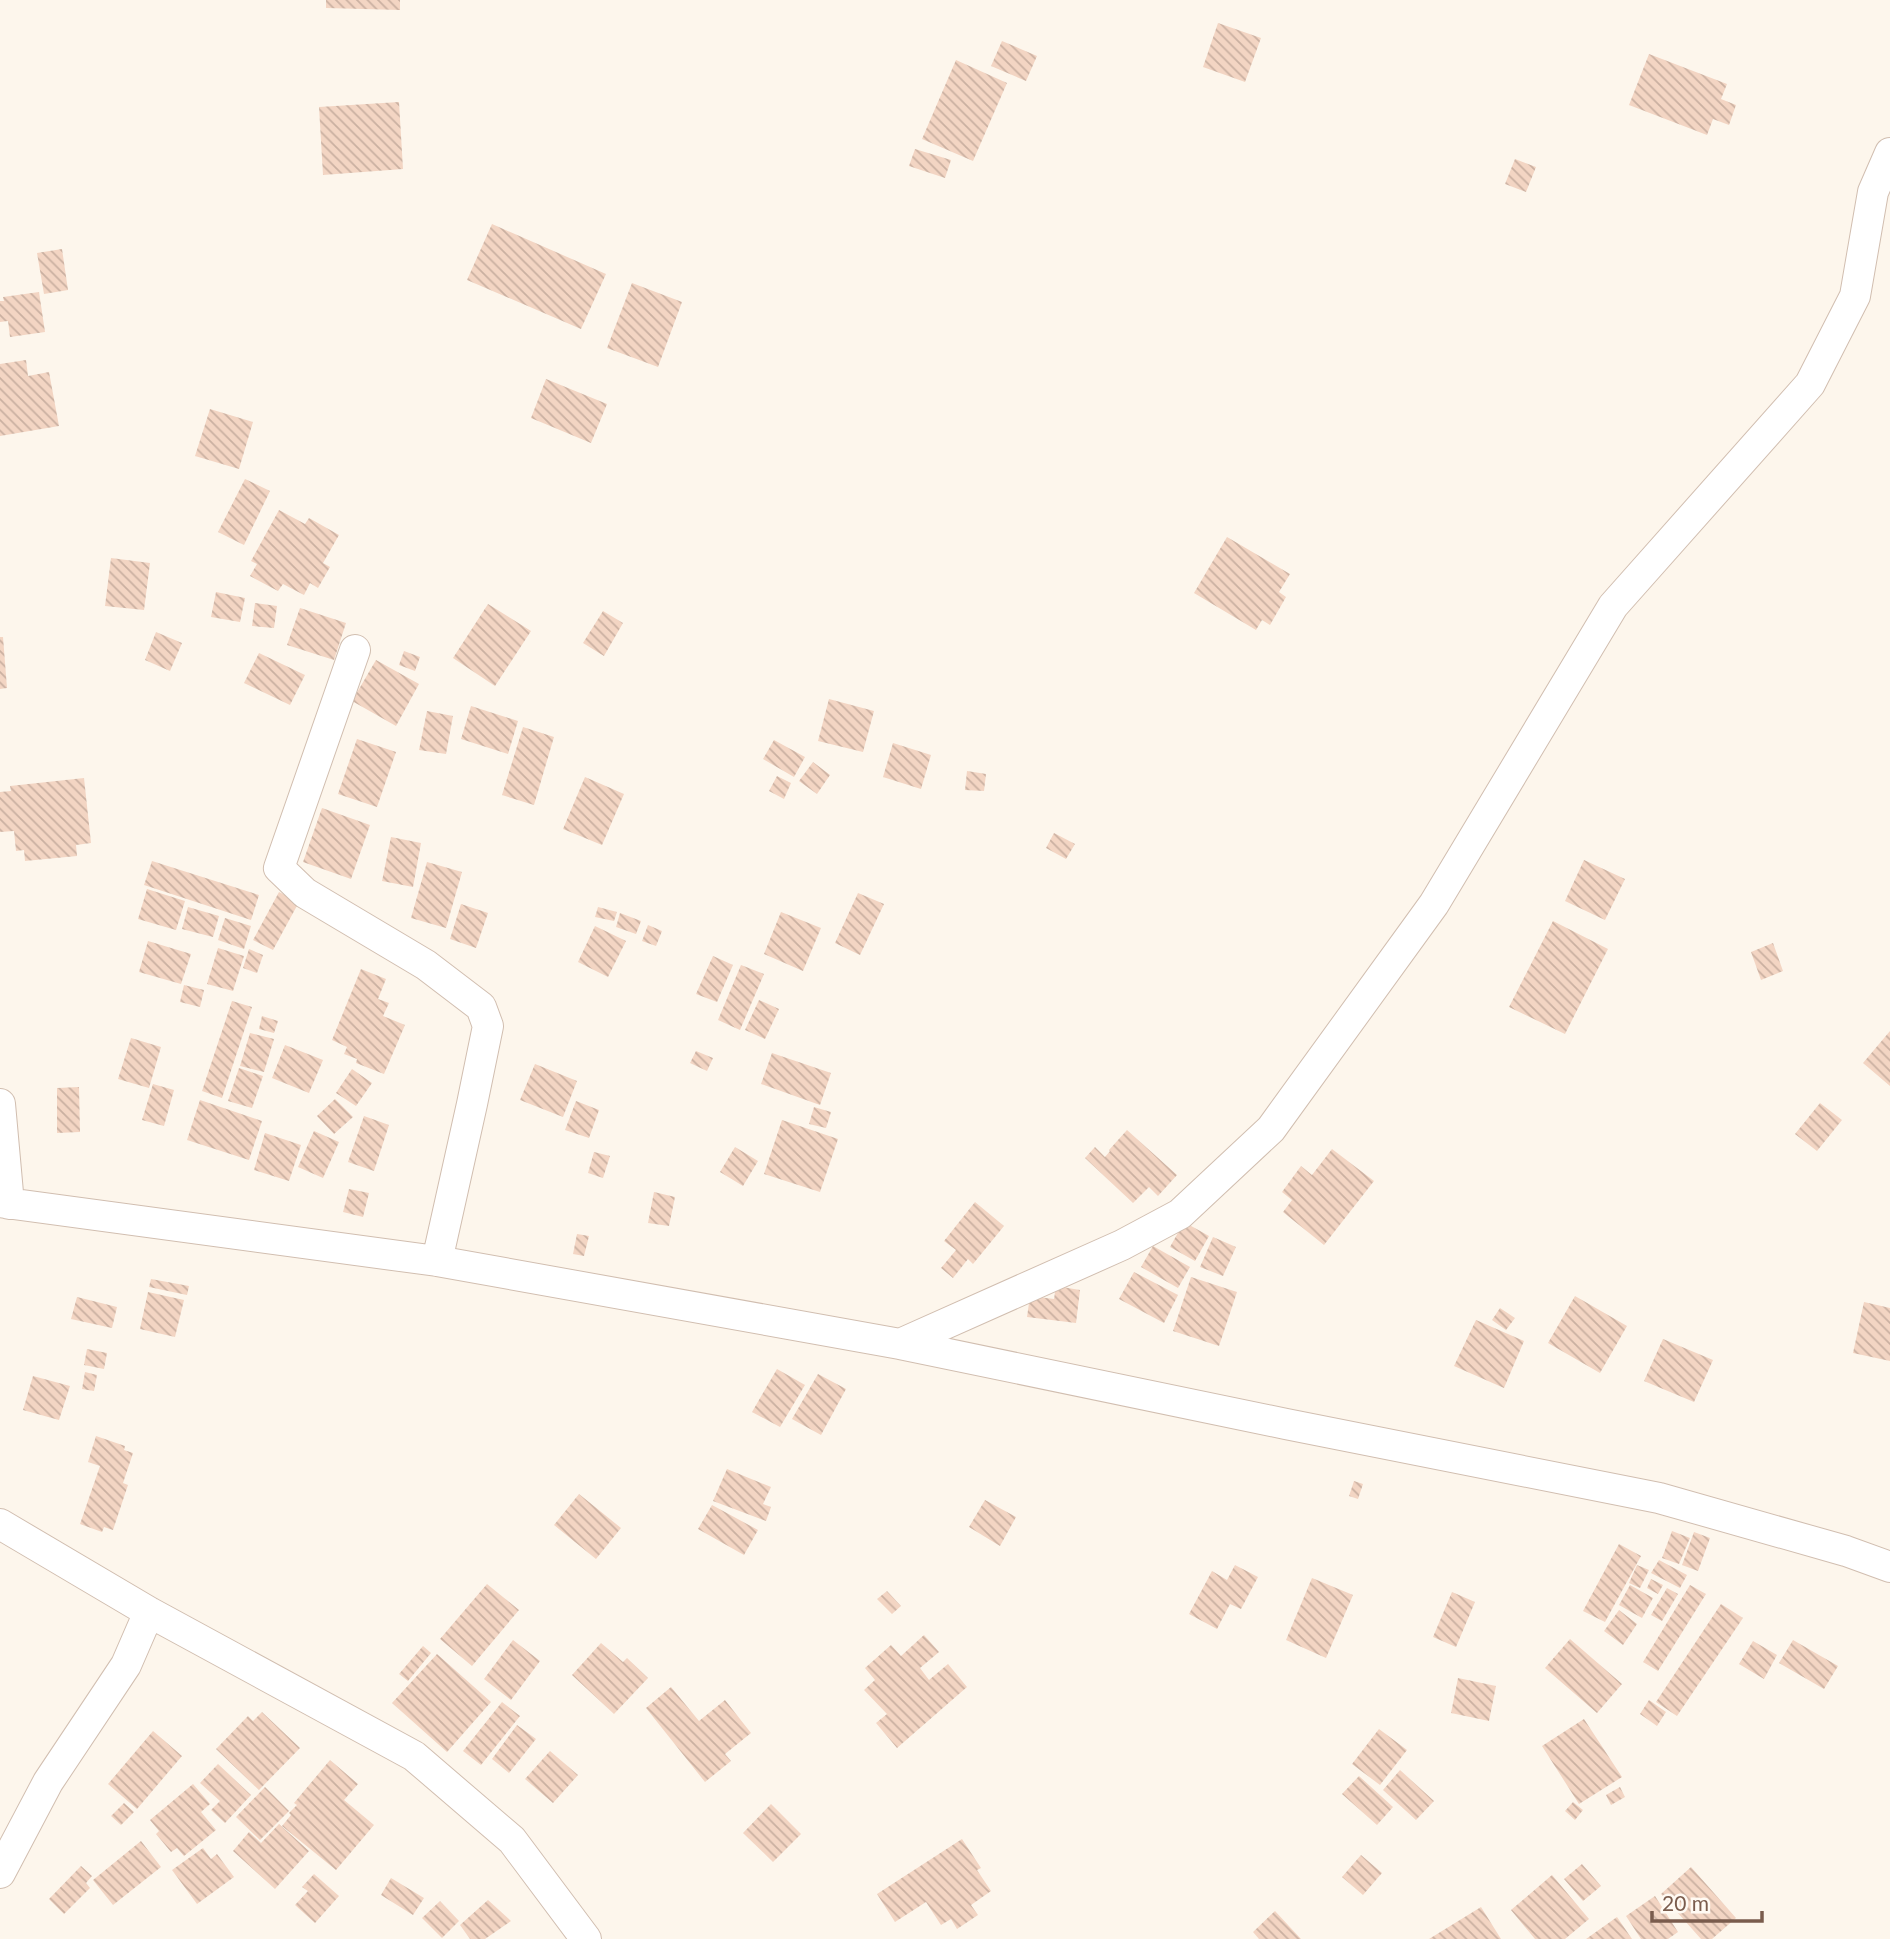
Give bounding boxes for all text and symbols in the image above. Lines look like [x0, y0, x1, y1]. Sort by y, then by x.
scale bar [1652, 1880, 1762, 1924]
text: 20 m [1662, 1890, 1709, 1915]

